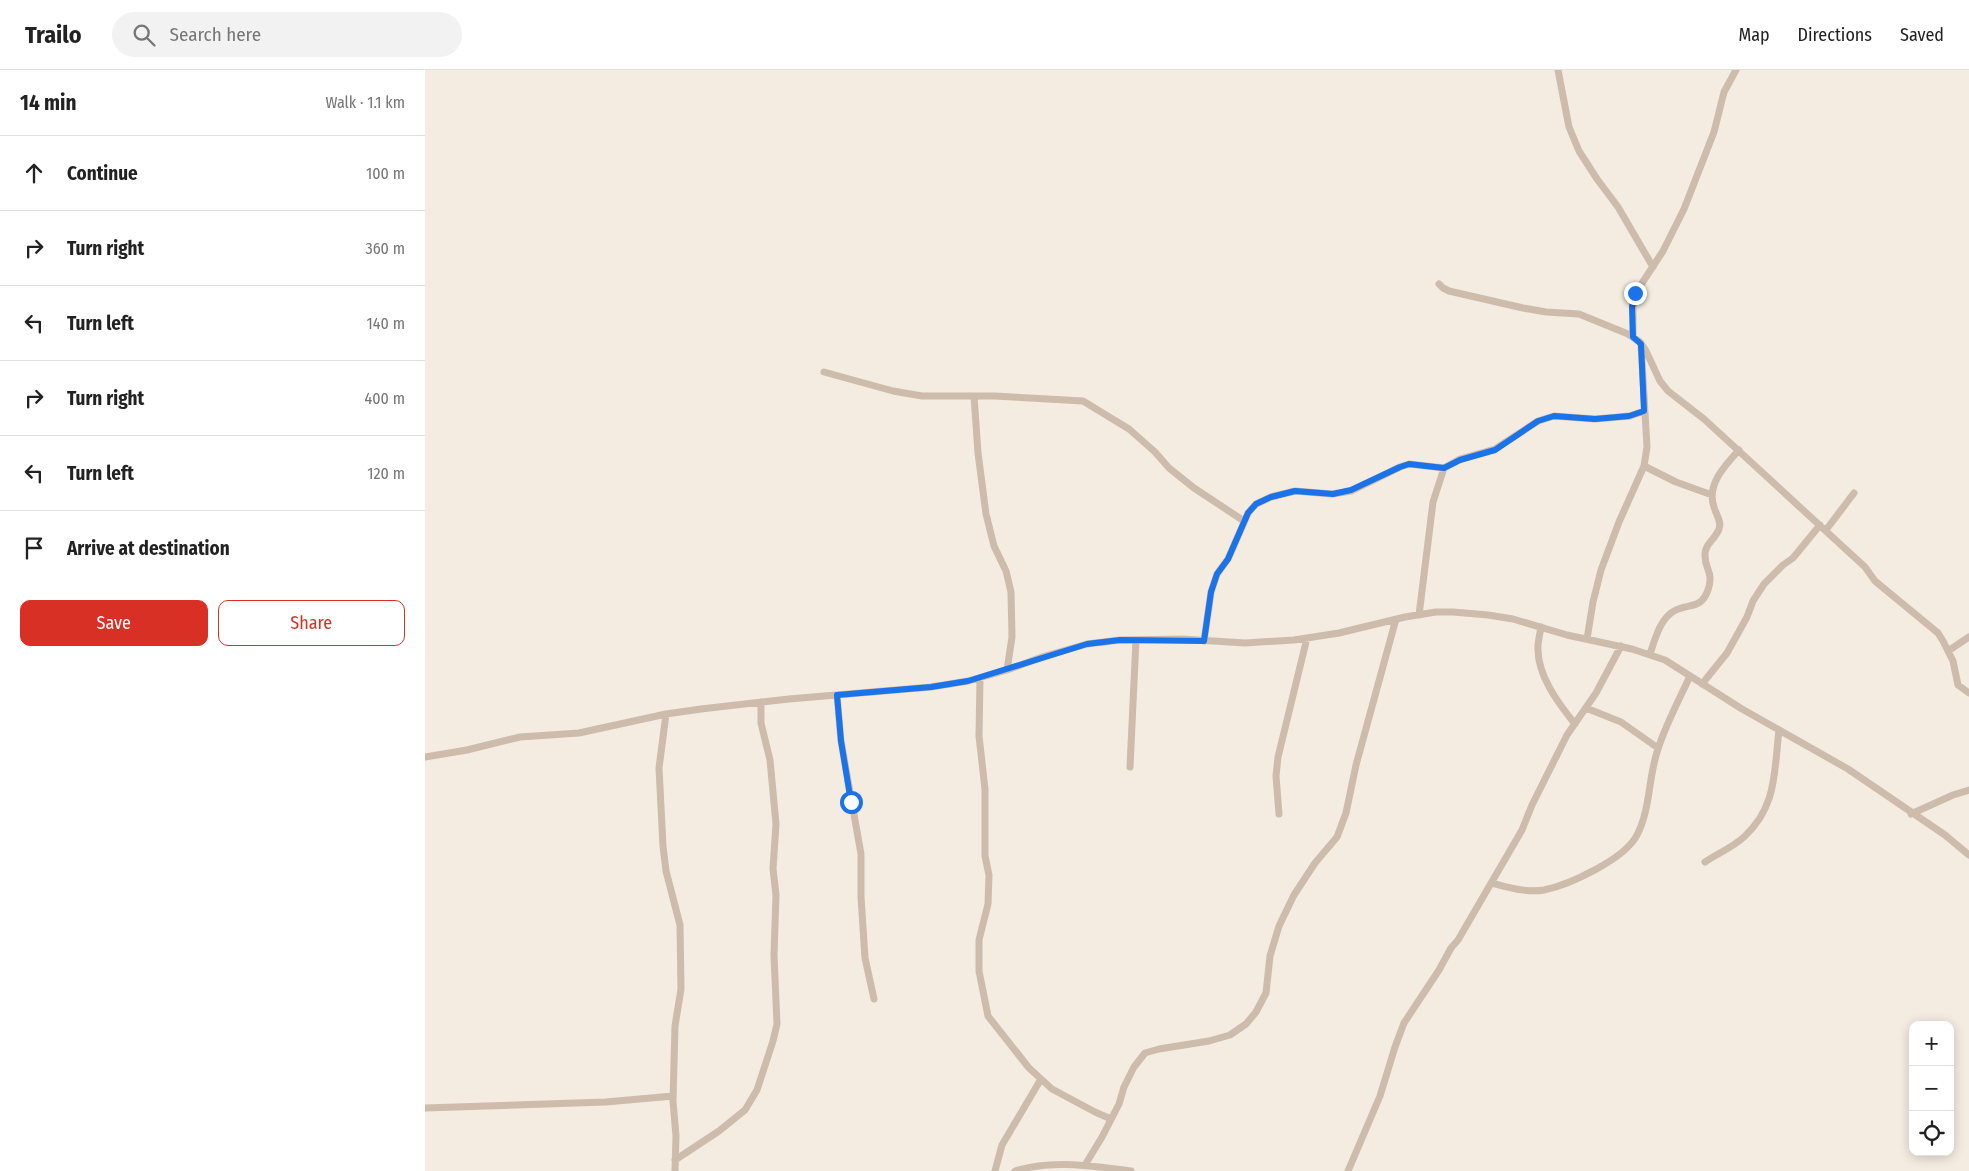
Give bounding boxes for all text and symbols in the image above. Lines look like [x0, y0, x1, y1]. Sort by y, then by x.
search box [112, 12, 462, 57]
text: Trailo [25, 21, 82, 49]
icon: search [130, 21, 158, 49]
text: Search here [170, 23, 261, 46]
text: Map [1738, 24, 1770, 46]
text: Directions [1798, 24, 1872, 46]
text: Saved [1900, 24, 1944, 46]
text: 14 min [20, 90, 77, 116]
text: Walk · 1.1 km [325, 93, 405, 112]
icon: ahead [20, 159, 48, 187]
text: Continue [67, 162, 138, 185]
text: 100 m [366, 164, 405, 183]
icon: right [20, 234, 48, 262]
text: Turn right [67, 237, 144, 260]
text: 360 m [365, 239, 405, 258]
route end [1624, 282, 1647, 305]
icon: left [20, 309, 48, 337]
text: Turn left [67, 312, 134, 335]
text: 140 m [367, 314, 405, 333]
icon: right [20, 384, 48, 412]
text: Turn right [67, 387, 144, 410]
text: 400 m [365, 389, 405, 408]
icon: left [20, 459, 48, 487]
text: Turn left [67, 462, 134, 485]
text: 120 m [367, 464, 405, 483]
icon: arrive [20, 534, 48, 562]
text: Arrive at destination [67, 537, 230, 560]
button: Save [20, 600, 208, 646]
button: Share [218, 600, 405, 646]
route start [840, 791, 863, 814]
map controls [1909, 1021, 1954, 1156]
button: + [1909, 1021, 1954, 1066]
button: − [1909, 1066, 1954, 1111]
button: locate [1909, 1111, 1954, 1156]

